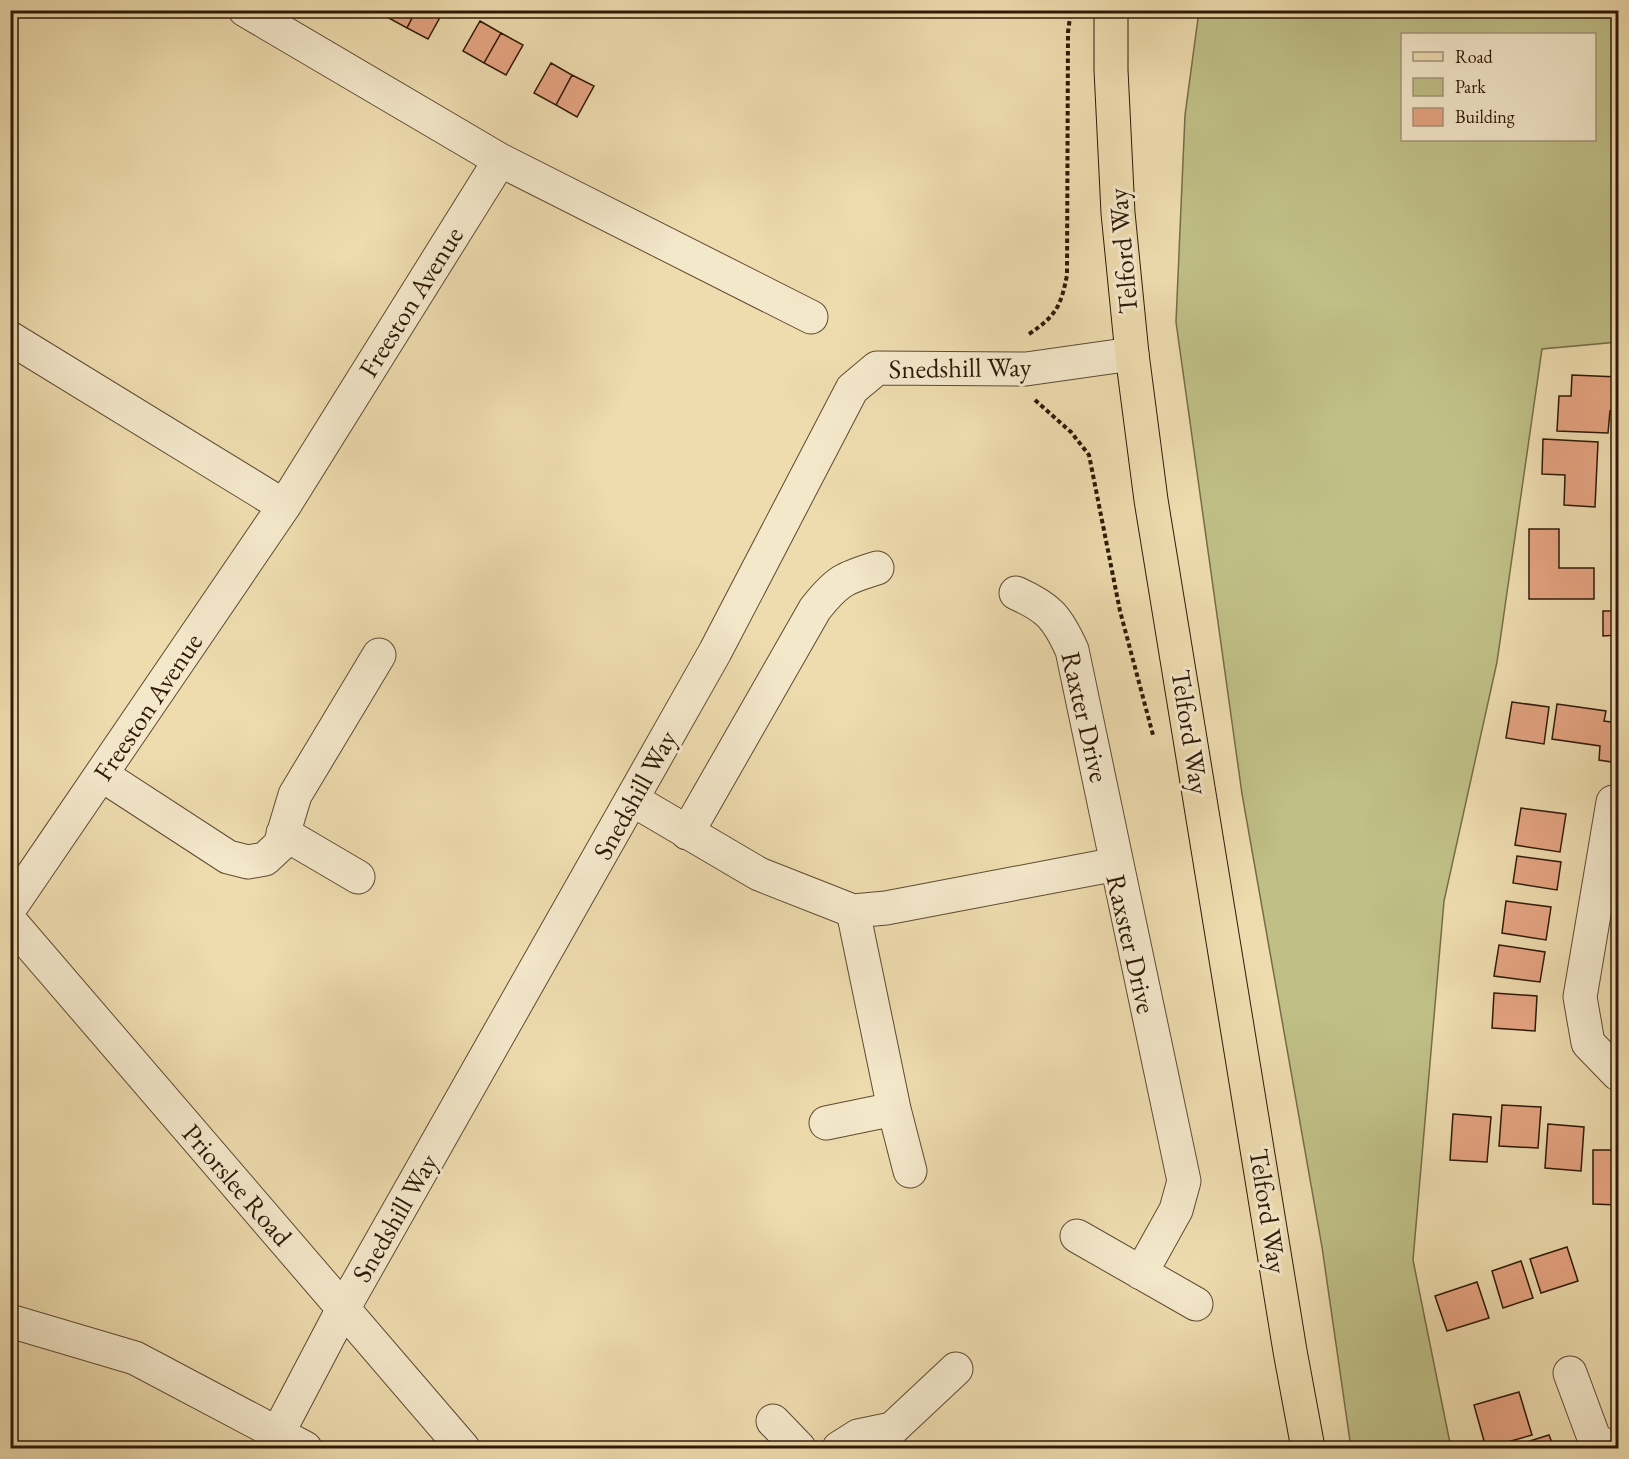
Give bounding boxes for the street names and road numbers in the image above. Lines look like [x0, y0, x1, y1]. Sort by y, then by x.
street label: Telford Way [1100, 187, 1145, 315]
street label: Freeston Avenue [350, 220, 471, 384]
street label: Snedshill Way [888, 349, 1032, 386]
street label: Freeston Avenue [85, 626, 210, 788]
street label: Raxter Drive [1054, 648, 1117, 785]
street label: Telford Way [1163, 667, 1218, 797]
street label: Snedshill Way [585, 724, 685, 866]
street label: Raxster Drive [1099, 871, 1164, 1017]
street label: Priorslee Road [175, 1116, 300, 1253]
street label: Telford Way [1241, 1146, 1296, 1276]
street label: Snedshill Way [344, 1147, 445, 1288]

